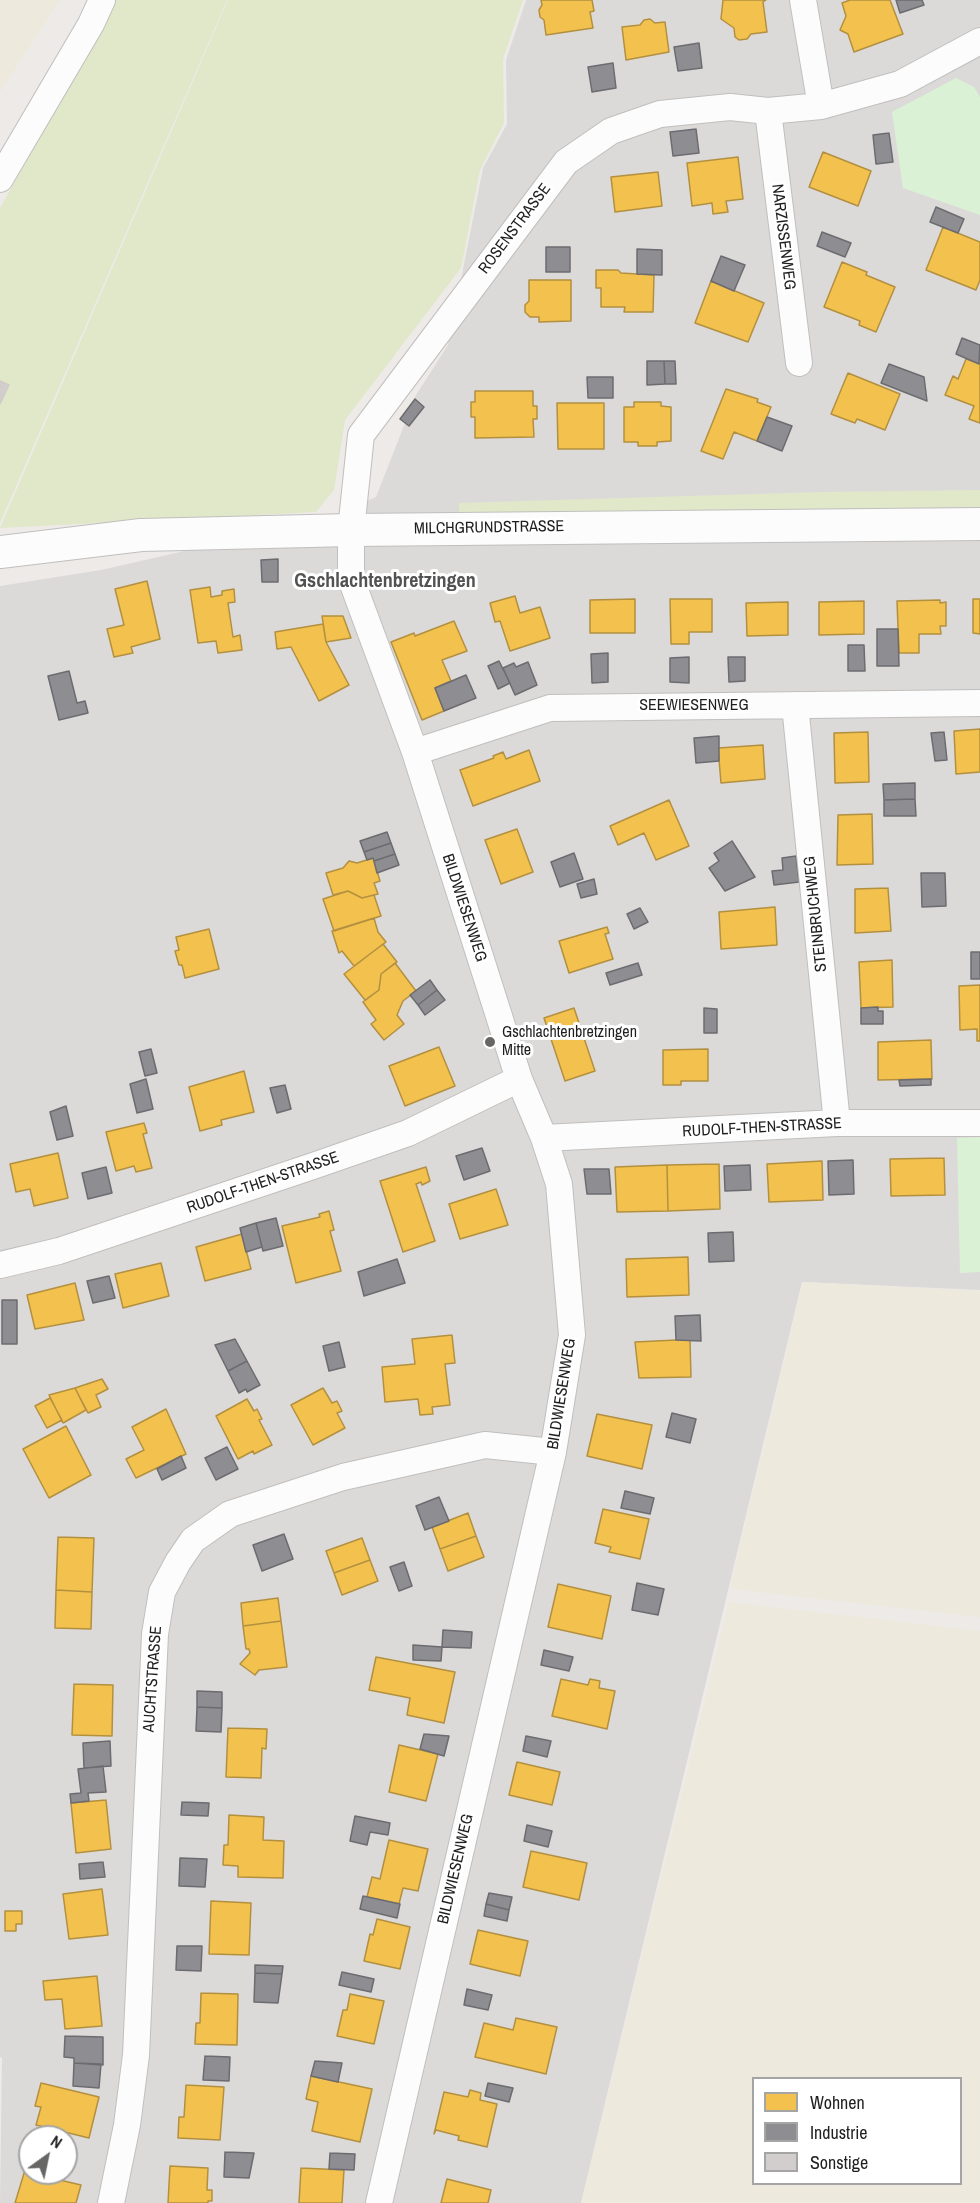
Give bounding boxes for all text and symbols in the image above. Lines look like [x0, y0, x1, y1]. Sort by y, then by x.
street label: ROSENSTRASSE [475, 180, 555, 278]
street label: NARZISSENWEG [767, 183, 799, 291]
street label: MILCHGRUNDSTRASSE [414, 517, 564, 539]
district label: Gschlachtenbretzingen [294, 570, 476, 594]
street label: SEEWIESENWEG [639, 696, 749, 716]
street label: BILDWIESENWEG [438, 852, 490, 964]
street label: STEINBRUCHWEG [800, 855, 832, 973]
place label: Gschlachtenbretzingen Mitte [502, 1023, 637, 1061]
marker: Gschlachtenbretzingen Mitte [483, 1035, 497, 1049]
street label: RUDOLF-THEN-STRASSE [682, 1114, 842, 1142]
street label: RUDOLF-THEN-STRASSE [184, 1148, 342, 1218]
street label: BILDWIESENWEG [544, 1337, 580, 1451]
street label: AUCHTSTRASSE [140, 1625, 166, 1733]
street label: BILDWIESENWEG [434, 1812, 478, 1926]
legend [752, 2077, 962, 2185]
text: Wohnen [810, 2090, 865, 2115]
text: Industrie [810, 2120, 867, 2145]
north arrow [18, 2125, 78, 2185]
text: N [47, 2130, 67, 2153]
text: Sonstige [810, 2150, 868, 2175]

